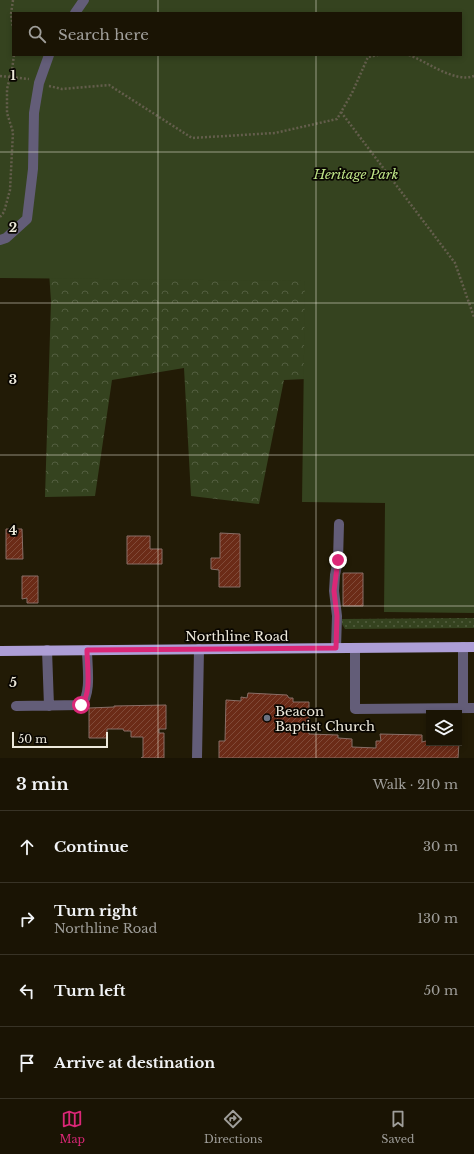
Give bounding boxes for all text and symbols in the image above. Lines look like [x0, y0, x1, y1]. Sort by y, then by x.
search box [12, 12, 462, 56]
icon: search [26, 23, 48, 45]
text: Search here [58, 25, 149, 44]
text: 1 [10, 67, 16, 84]
park label: Heritage Park [313, 166, 399, 183]
text: 2 [9, 219, 17, 236]
text: 3 [9, 371, 17, 388]
text: 4 [9, 522, 18, 539]
route end [329, 551, 347, 569]
street label: Northline Road [185, 628, 289, 645]
text: 5 [9, 674, 17, 691]
route start [72, 696, 90, 714]
place label: Beacon Baptist Church [275, 703, 375, 735]
map controls [426, 710, 462, 746]
button: layers [426, 710, 462, 746]
marker: Beacon Baptist Church [262, 713, 272, 723]
scale bar [12, 730, 108, 749]
text: 50 m [18, 732, 47, 746]
text: 3 min [16, 774, 69, 795]
text: Walk · 210 m [373, 776, 458, 793]
icon: ahead [16, 836, 38, 858]
text: Continue [54, 837, 129, 856]
text: 30 m [423, 838, 458, 855]
text: Turn right [54, 901, 137, 920]
icon: right [16, 908, 38, 930]
text: 130 m [417, 910, 458, 927]
text: Northline Road [54, 920, 157, 937]
icon: left [16, 980, 38, 1002]
text: Turn left [54, 981, 125, 1000]
text: 50 m [424, 982, 458, 999]
icon: arrive [16, 1052, 38, 1074]
text: Arrive at destination [54, 1053, 215, 1072]
tab: Map [59, 1108, 85, 1146]
tab: Directions [204, 1108, 262, 1146]
tab: Saved [381, 1108, 415, 1146]

